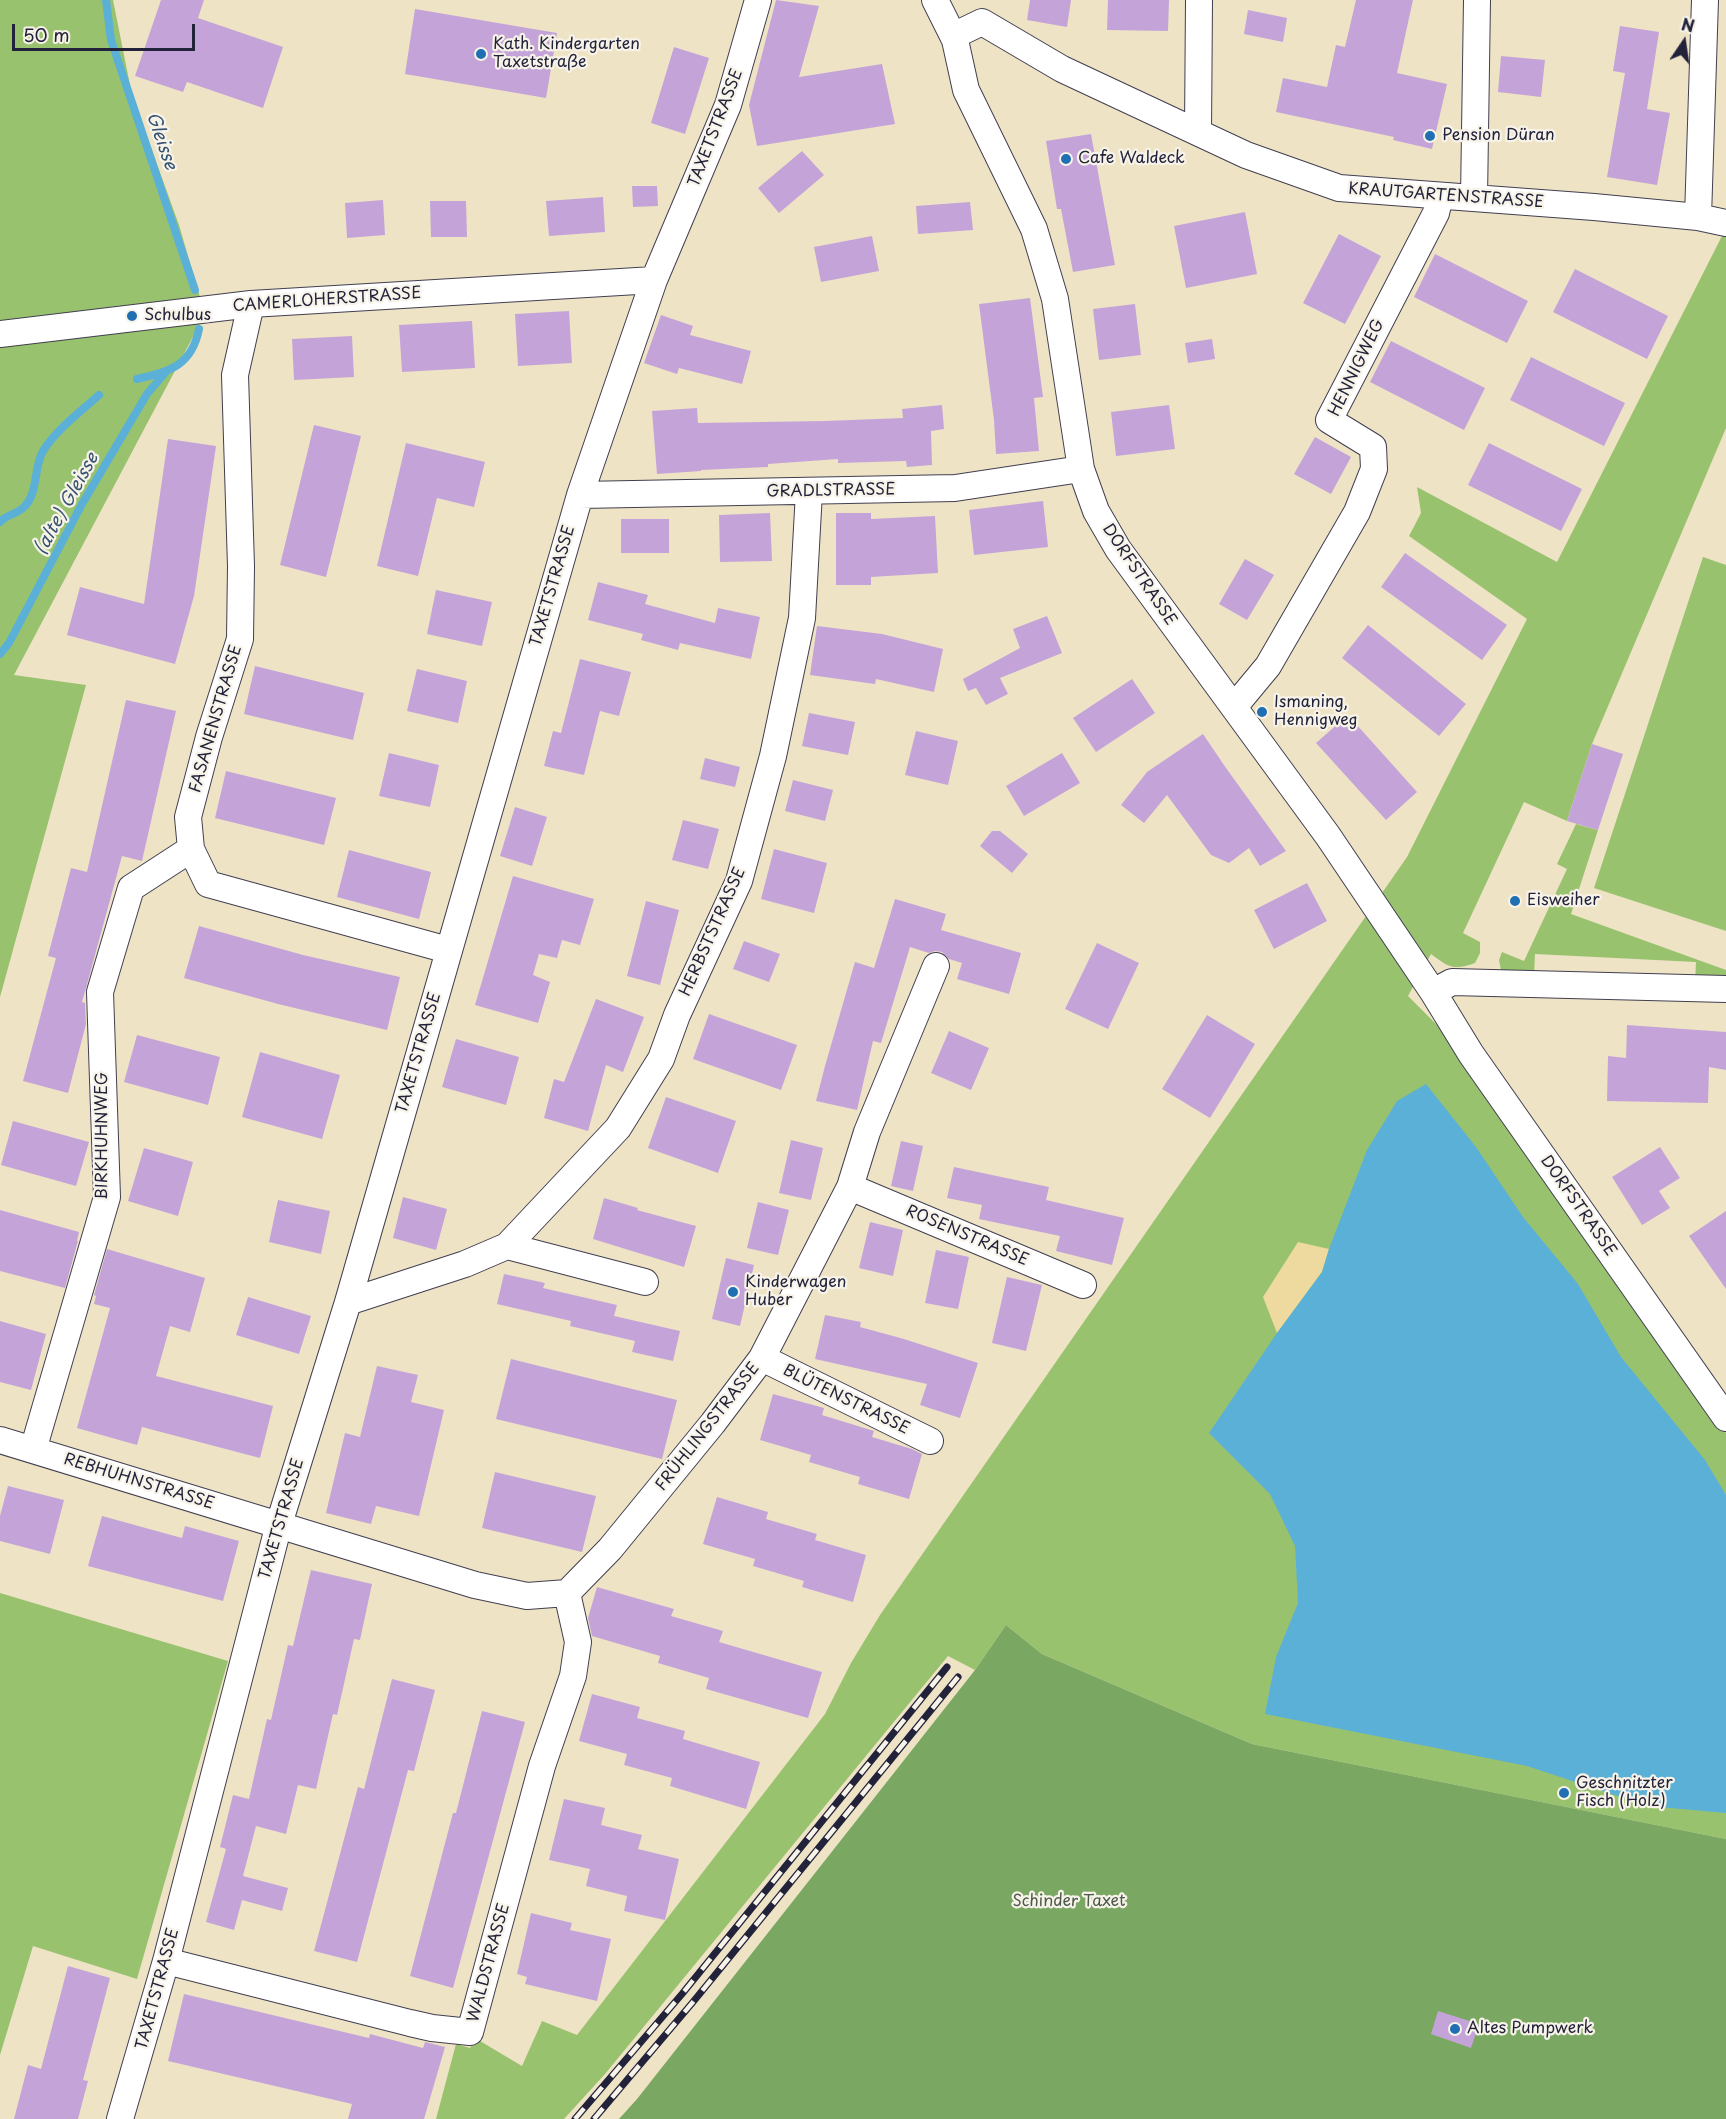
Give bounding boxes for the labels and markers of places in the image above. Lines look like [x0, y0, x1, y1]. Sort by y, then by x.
place label: Kath. Kindergarten Taxetstraße [493, 35, 640, 73]
marker: Kath. Kindergarten Taxetstraße [474, 47, 488, 61]
place label: Pension Düran [1442, 126, 1555, 146]
marker: Pension Düran [1423, 129, 1437, 143]
place label: Cafe Waldeck [1078, 149, 1185, 169]
marker: Cafe Waldeck [1059, 152, 1073, 166]
place label: Schulbus [144, 306, 211, 326]
marker: Schulbus [125, 309, 139, 323]
place label: Ismaning, Hennigweg [1274, 693, 1358, 731]
marker: Ismaning, Hennigweg [1255, 705, 1269, 719]
place label: Eisweiher [1527, 891, 1600, 911]
marker: Eisweiher [1508, 894, 1522, 908]
place label: Kinderwagen Huber [745, 1273, 846, 1311]
marker: Kinderwagen Huber [726, 1285, 740, 1299]
place label: Geschnitzter Fisch (Holz) [1576, 1774, 1673, 1812]
marker: Geschnitzter Fisch (Holz) [1557, 1786, 1571, 1800]
place label: Altes Pumpwerk [1467, 2019, 1593, 2039]
marker: Altes Pumpwerk [1448, 2022, 1462, 2036]

